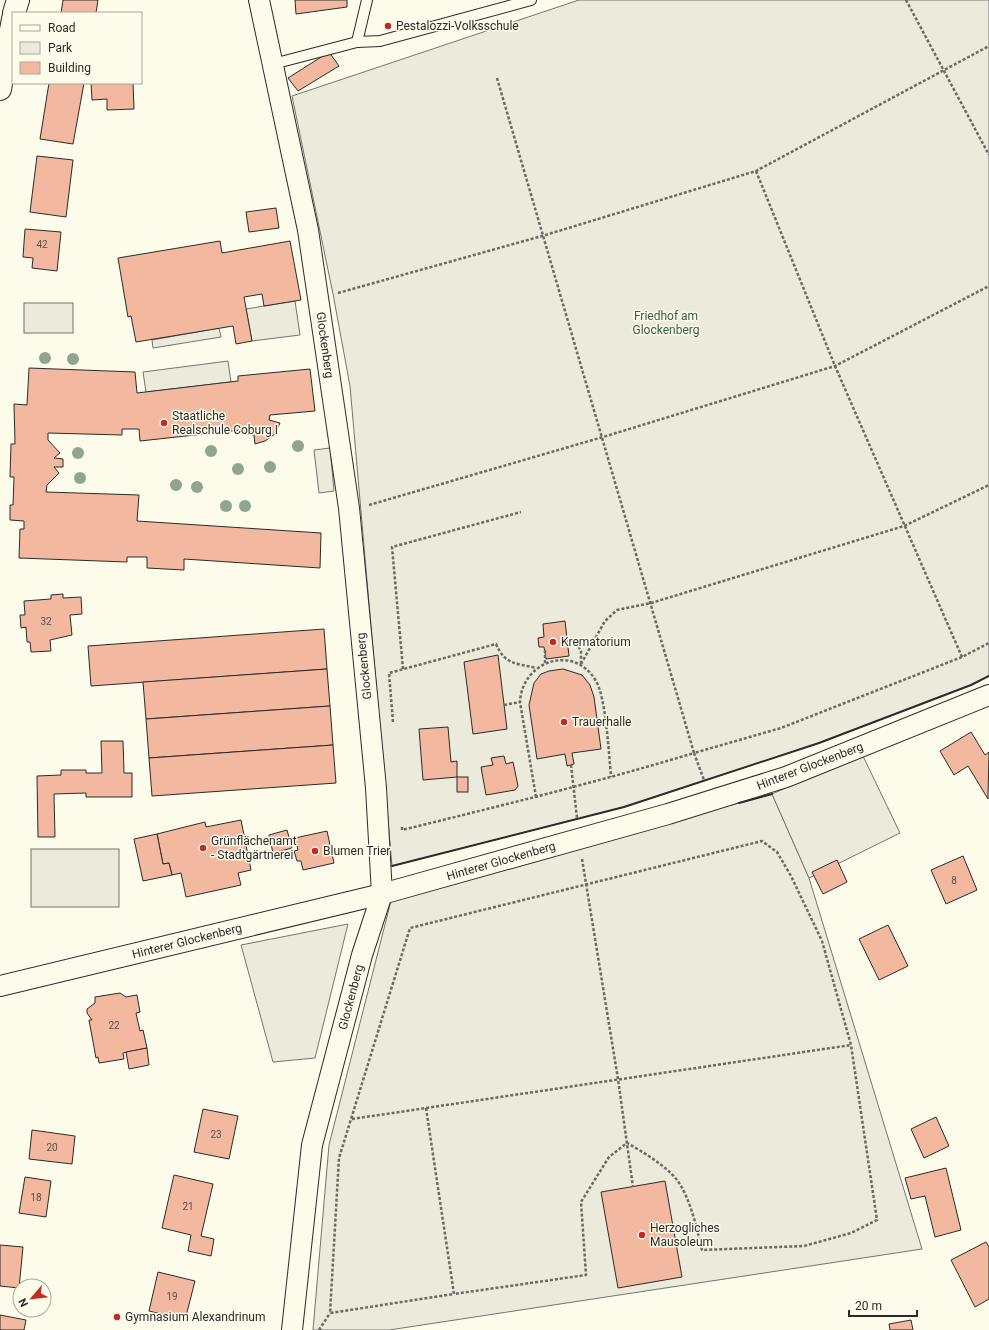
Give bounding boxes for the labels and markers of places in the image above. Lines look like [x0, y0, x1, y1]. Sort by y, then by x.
place label: Pestalozzi-Volksschule [396, 19, 519, 33]
marker: Pestalozzi-Volksschule [383, 21, 393, 31]
place label: Staatliche Realschule Coburg I [172, 409, 278, 437]
marker: Staatliche Realschule Coburg I [159, 418, 169, 428]
place label: Krematorium [561, 635, 631, 649]
marker: Krematorium [548, 637, 558, 647]
place label: Trauerhalle [572, 715, 631, 729]
marker: Trauerhalle [559, 717, 569, 727]
place label: Grünflächenamt - Stadtgärtnerei [211, 834, 297, 862]
marker: Grünflächenamt - Stadtgärtnerei [198, 843, 208, 853]
place label: Blumen Trier [323, 844, 390, 858]
marker: Blumen Trier [310, 846, 320, 856]
place label: Herzogliches Mausoleum [650, 1221, 720, 1249]
marker: Herzogliches Mausoleum [637, 1230, 647, 1240]
place label: Gymnasium Alexandrinum [125, 1310, 266, 1324]
marker: Gymnasium Alexandrinum [112, 1312, 122, 1322]

